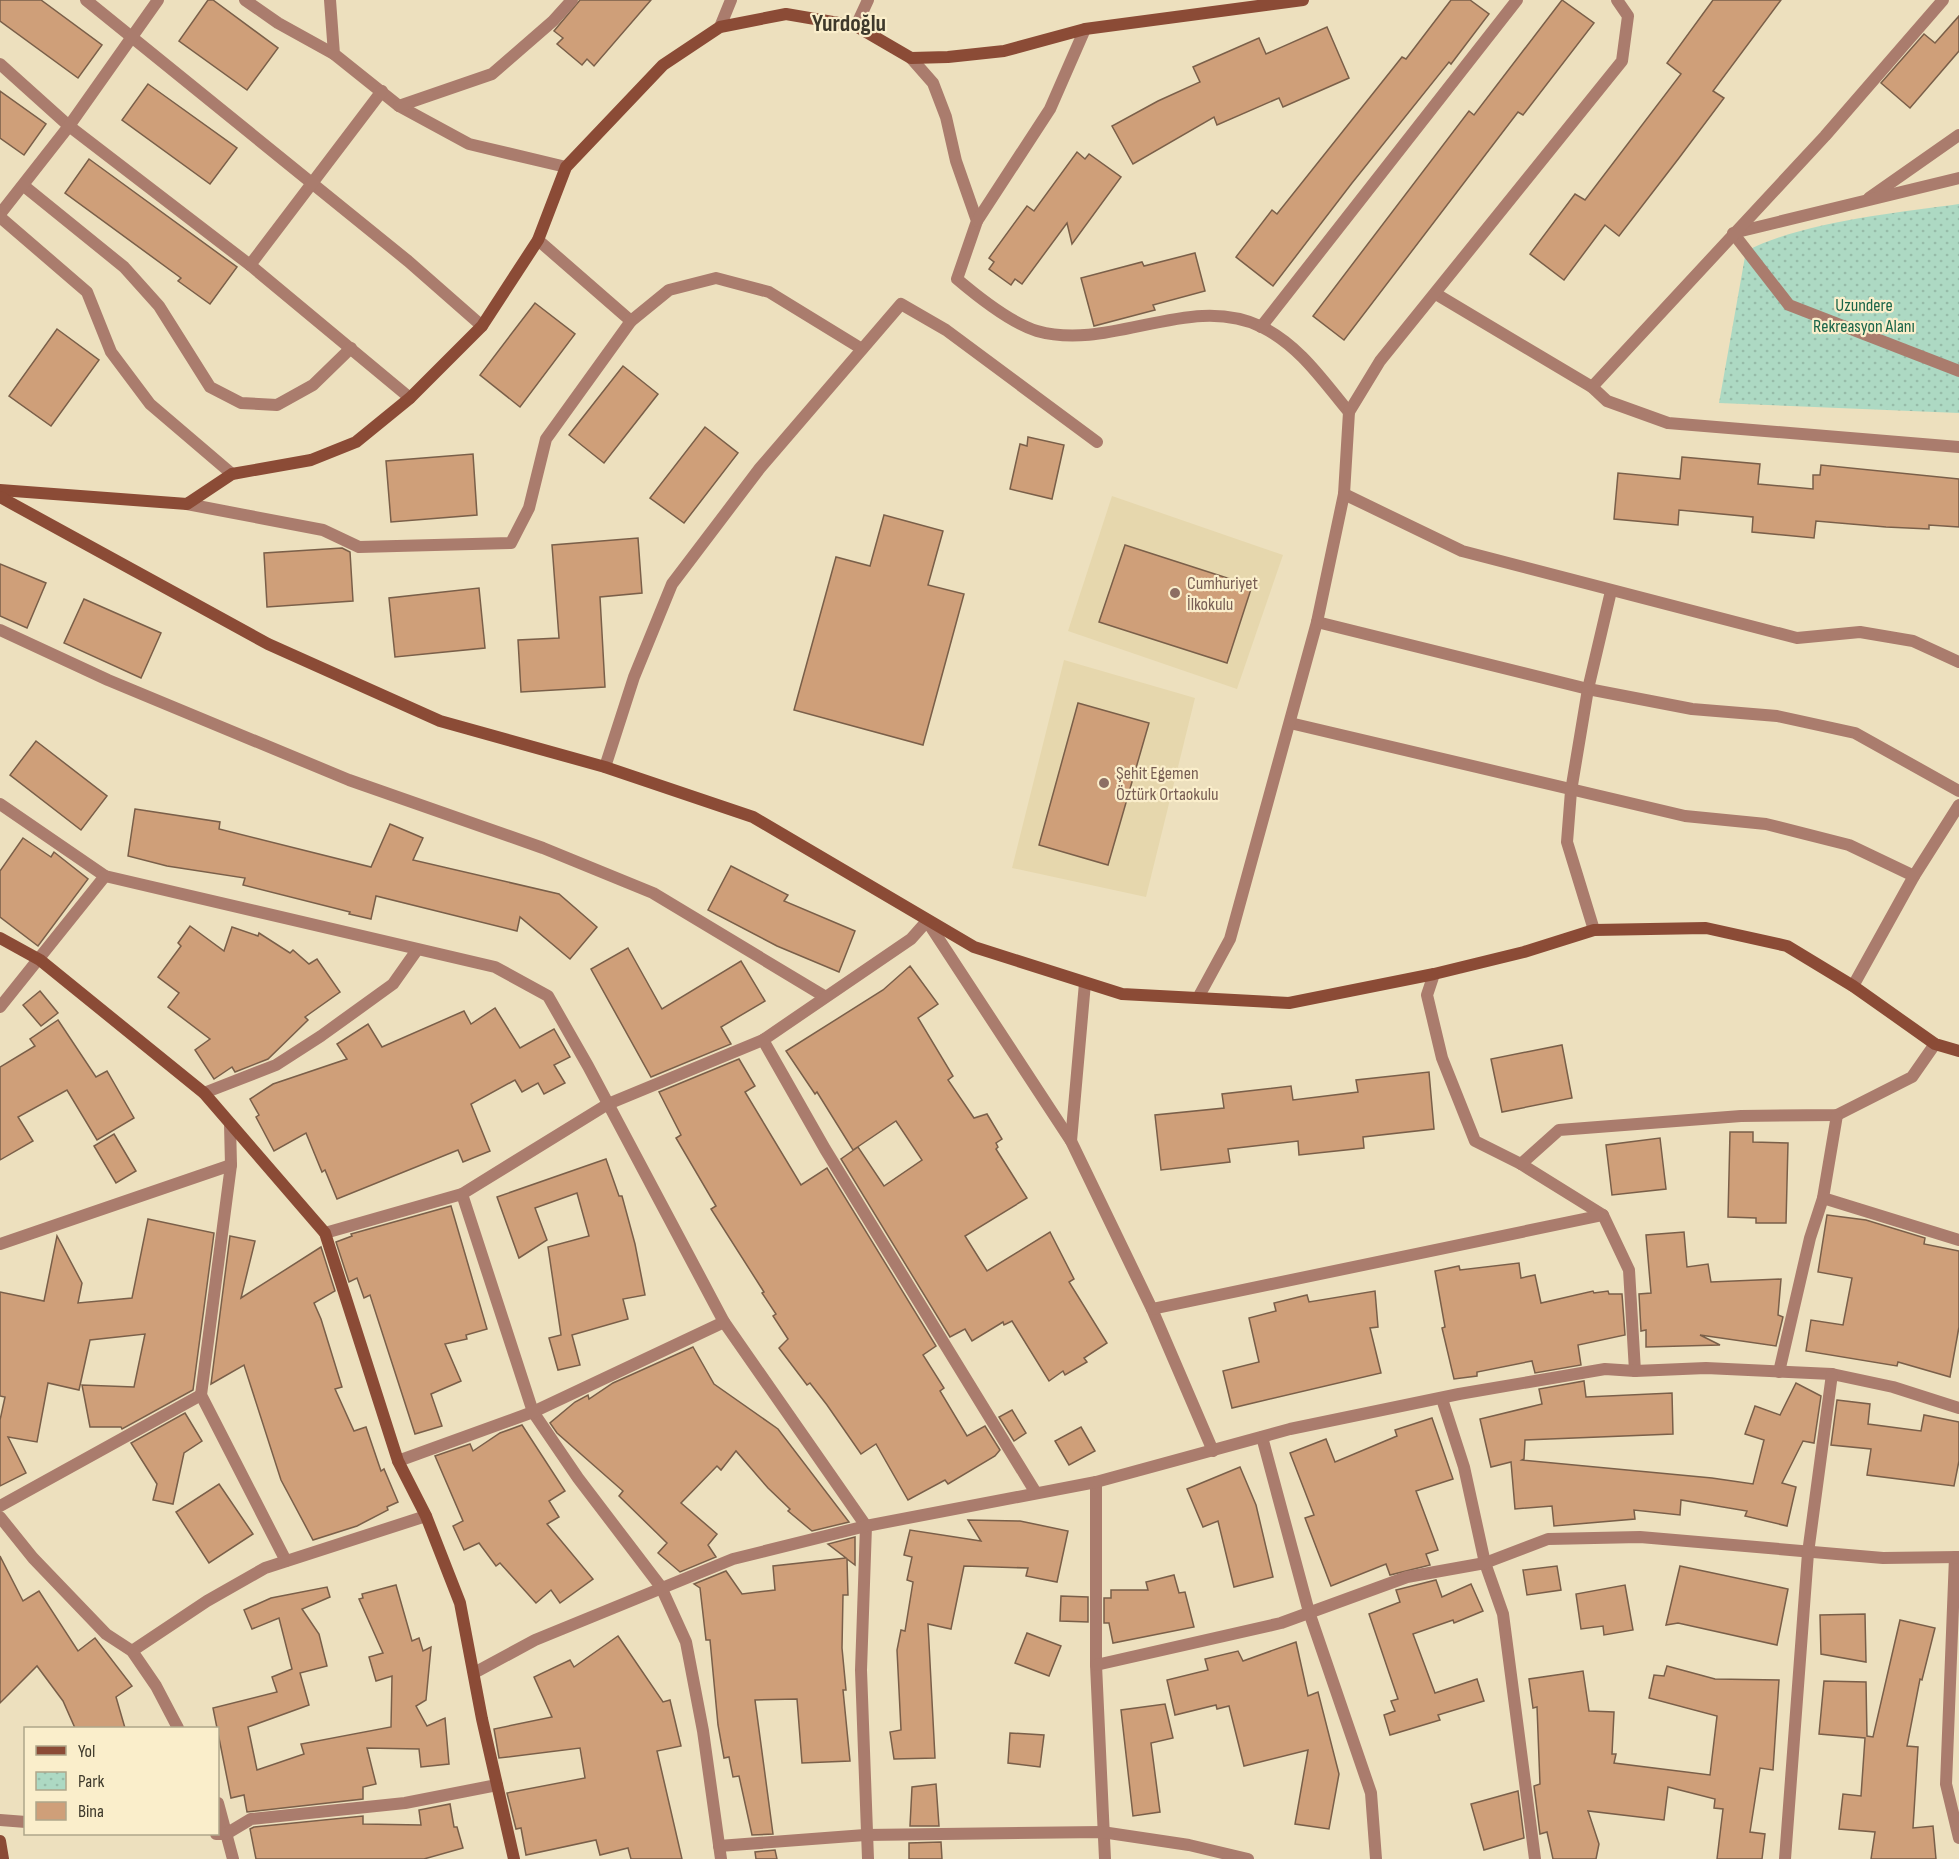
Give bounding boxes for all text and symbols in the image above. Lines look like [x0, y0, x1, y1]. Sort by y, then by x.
district label: Yurdoğlu [812, 9, 886, 38]
park label: Uzundere Rekreasyon Alanı [1813, 295, 1915, 337]
place label: Cumhuriyet İlkokulu [1187, 573, 1258, 615]
marker: Cumhuriyet İlkokulu [1168, 586, 1182, 600]
place label: Şehit Egemen Öztürk Ortaokulu [1116, 763, 1219, 805]
marker: Şehit Egemen Öztürk Ortaokulu [1097, 776, 1111, 790]
legend [24, 1727, 219, 1835]
text: Yol [78, 1741, 95, 1762]
text: Park [78, 1771, 104, 1792]
text: Bina [78, 1801, 104, 1822]

